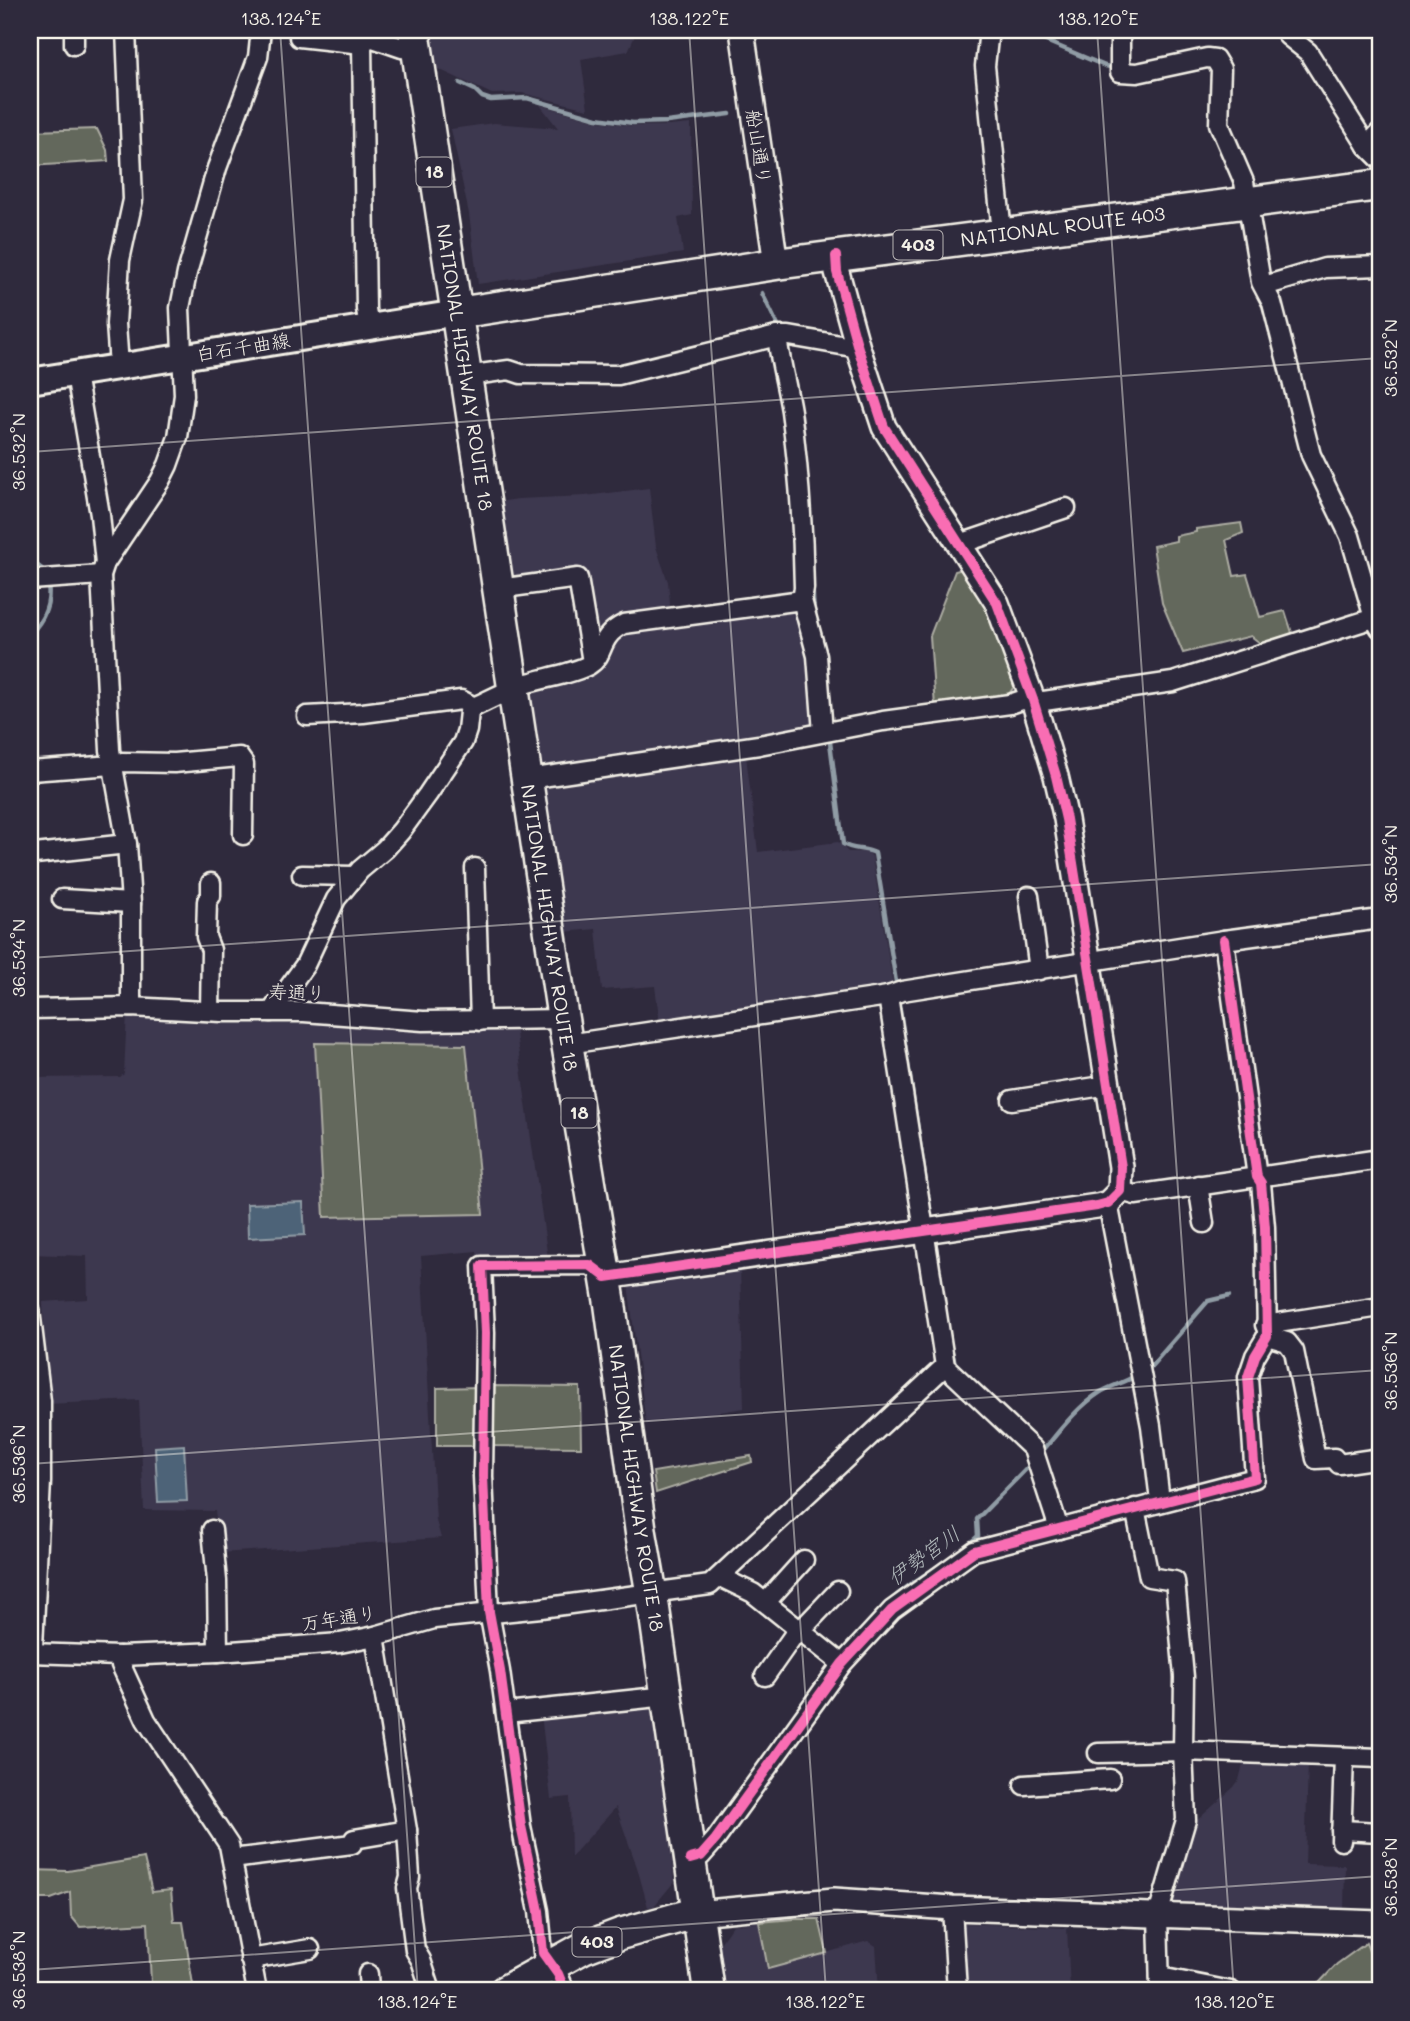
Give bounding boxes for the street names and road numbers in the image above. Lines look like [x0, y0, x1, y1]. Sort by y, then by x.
street label: 船山通り [741, 107, 778, 186]
road number: 18 [416, 158, 452, 187]
street label: NATIONAL ROUTE 403 [959, 200, 1167, 252]
street label: NATIONAL HIGHWAY ROUTE 18 [431, 222, 499, 512]
road number: 403 [894, 230, 942, 260]
street label: 白石千曲線 [194, 327, 292, 366]
street label: NATIONAL HIGHWAY ROUTE 18 [516, 783, 584, 1073]
street label: 寿通り [268, 978, 326, 1005]
road number: 18 [562, 1098, 596, 1128]
street label: NATIONAL HIGHWAY ROUTE 18 [604, 1343, 670, 1633]
street label: 万年通り [299, 1599, 378, 1636]
road number: 403 [572, 1928, 622, 1956]

